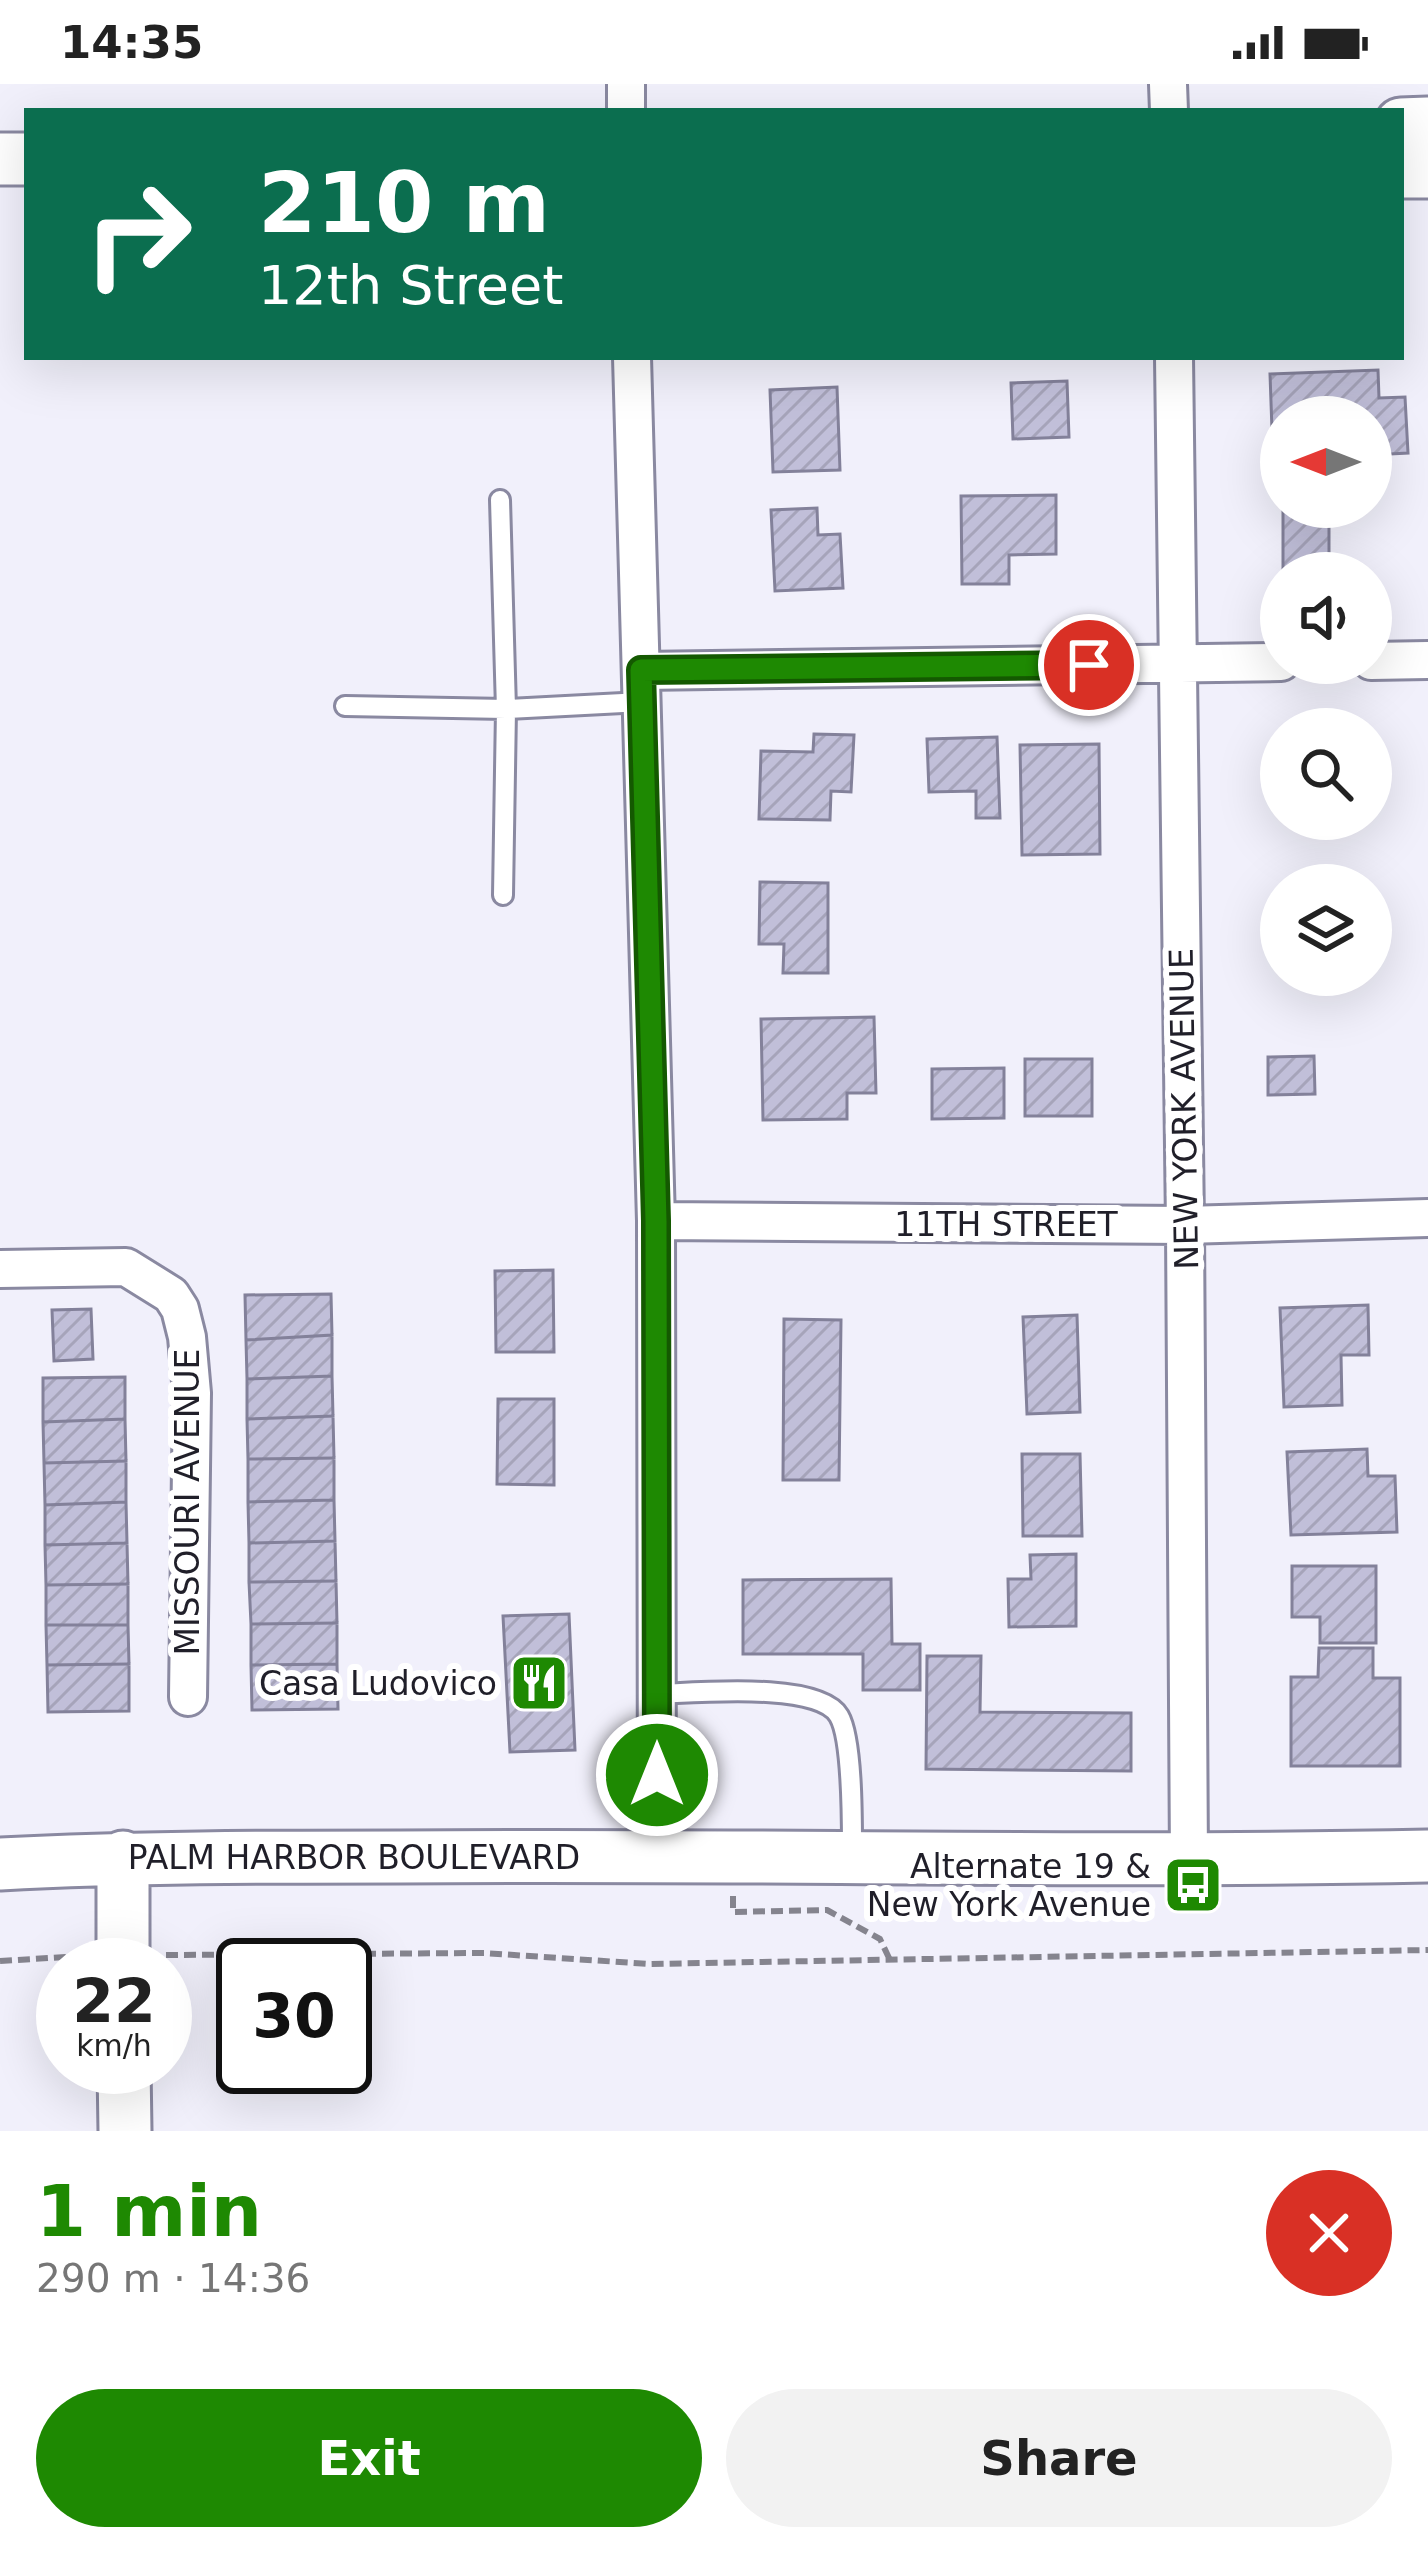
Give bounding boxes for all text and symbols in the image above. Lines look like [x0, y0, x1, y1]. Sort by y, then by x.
text: 14:35 [60, 16, 203, 69]
text: 210 m [258, 154, 550, 252]
icon: right [60, 156, 216, 312]
text: 12th Street [258, 254, 563, 317]
north arrow [1260, 396, 1392, 528]
map controls [1260, 396, 1392, 996]
button: sound [1260, 552, 1392, 684]
pin [1038, 614, 1140, 716]
icon: arrive [1056, 632, 1122, 698]
button: search [1260, 708, 1392, 840]
button: layers [1260, 864, 1392, 996]
street label: NEW YORK AVENUE [1162, 948, 1206, 1270]
street label: 11TH STREET [894, 1205, 1119, 1244]
street label: MISSOURI AVENUE [168, 1349, 207, 1655]
restaurant icon: Casa Ludovico [508, 1652, 570, 1714]
place label: Casa Ludovico [259, 1664, 497, 1703]
position arrow [594, 1712, 720, 1838]
street label: PALM HARBOR BOULEVARD [128, 1838, 580, 1877]
place label: Alternate 19 & New York Avenue [867, 1847, 1151, 1924]
bus stop icon: Alternate 19 & New York Avenue [1162, 1854, 1224, 1916]
speed limit sign: 30 [216, 1938, 372, 2094]
text: 22 [72, 1966, 156, 2036]
text: km/h [76, 2028, 152, 2063]
text: 1 min [36, 2169, 262, 2253]
button: close [1266, 2170, 1392, 2296]
text: 290 m · 14:36 [36, 2256, 310, 2301]
button: Exit [36, 2389, 702, 2527]
button: Share [726, 2389, 1392, 2527]

